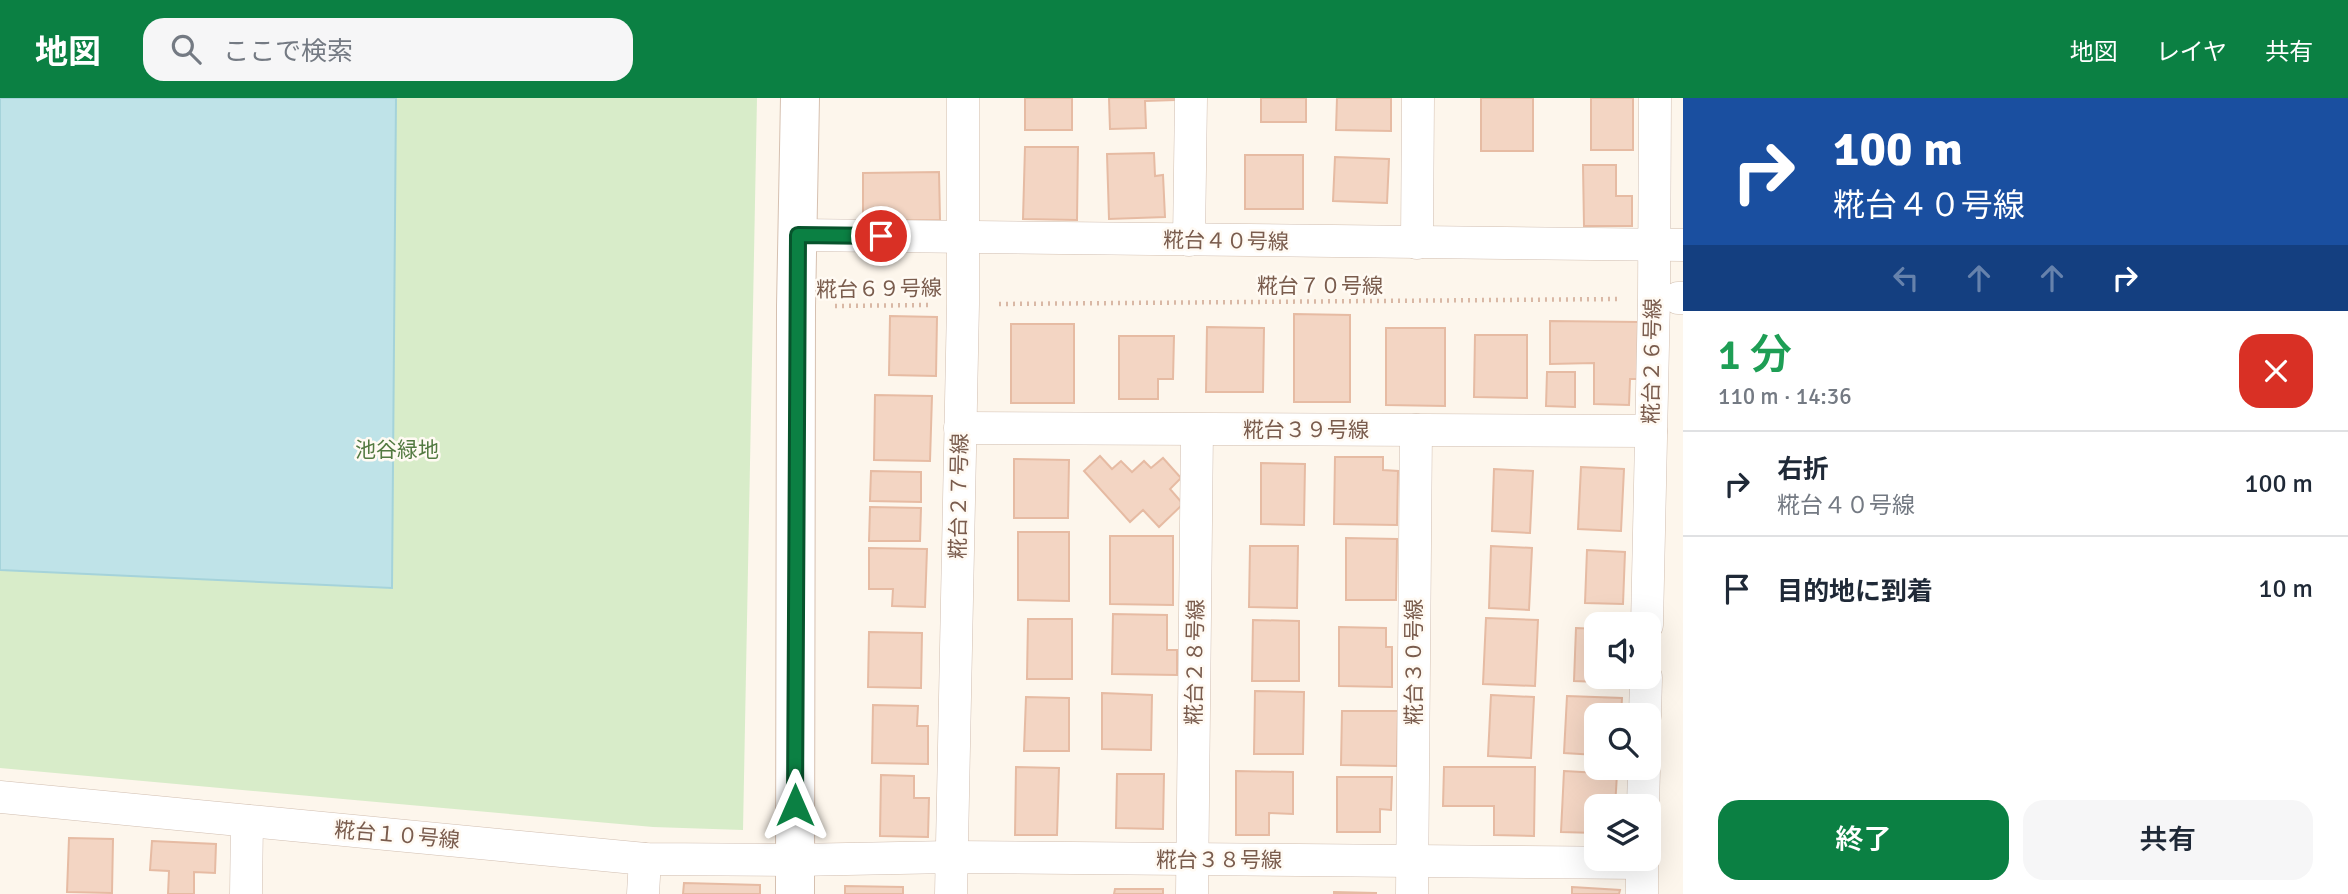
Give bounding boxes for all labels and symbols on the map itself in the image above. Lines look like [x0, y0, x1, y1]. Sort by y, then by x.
pin [851, 206, 911, 266]
street label: 糀台４０号線 [1163, 227, 1289, 255]
street label: 糀台７０号線 [1257, 273, 1383, 299]
street label: 糀台６９号線 [816, 275, 942, 303]
street label: 糀台２６号線 [1638, 298, 1666, 424]
street label: 糀台３９号線 [1243, 417, 1369, 443]
street label: 糀台２７号線 [945, 433, 973, 559]
park label: 池谷緑地 [355, 437, 439, 463]
street label: 糀台２８号線 [1181, 599, 1209, 725]
street label: 糀台３０号線 [1401, 599, 1427, 725]
position arrow [758, 768, 832, 842]
street label: 糀台１０号線 [333, 817, 461, 853]
street label: 糀台３８号線 [1156, 847, 1282, 873]

